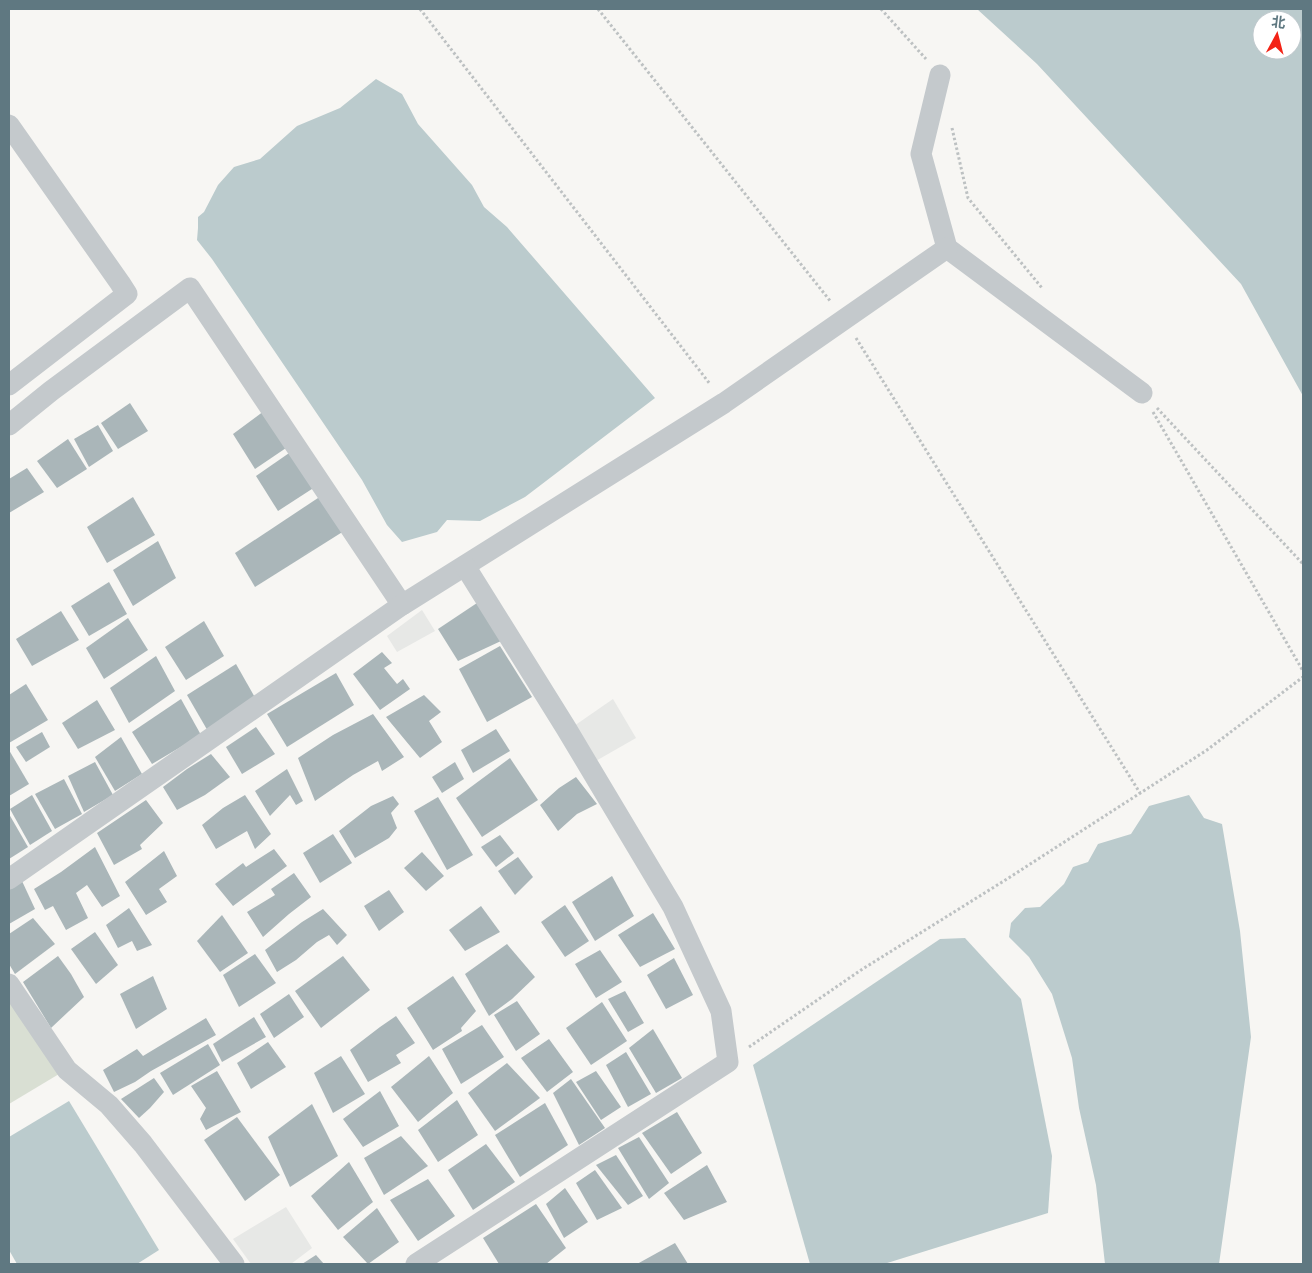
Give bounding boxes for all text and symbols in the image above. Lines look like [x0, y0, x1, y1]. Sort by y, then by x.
north arrow [1252, 10, 1302, 60]
text: 北 [1270, 11, 1287, 33]

